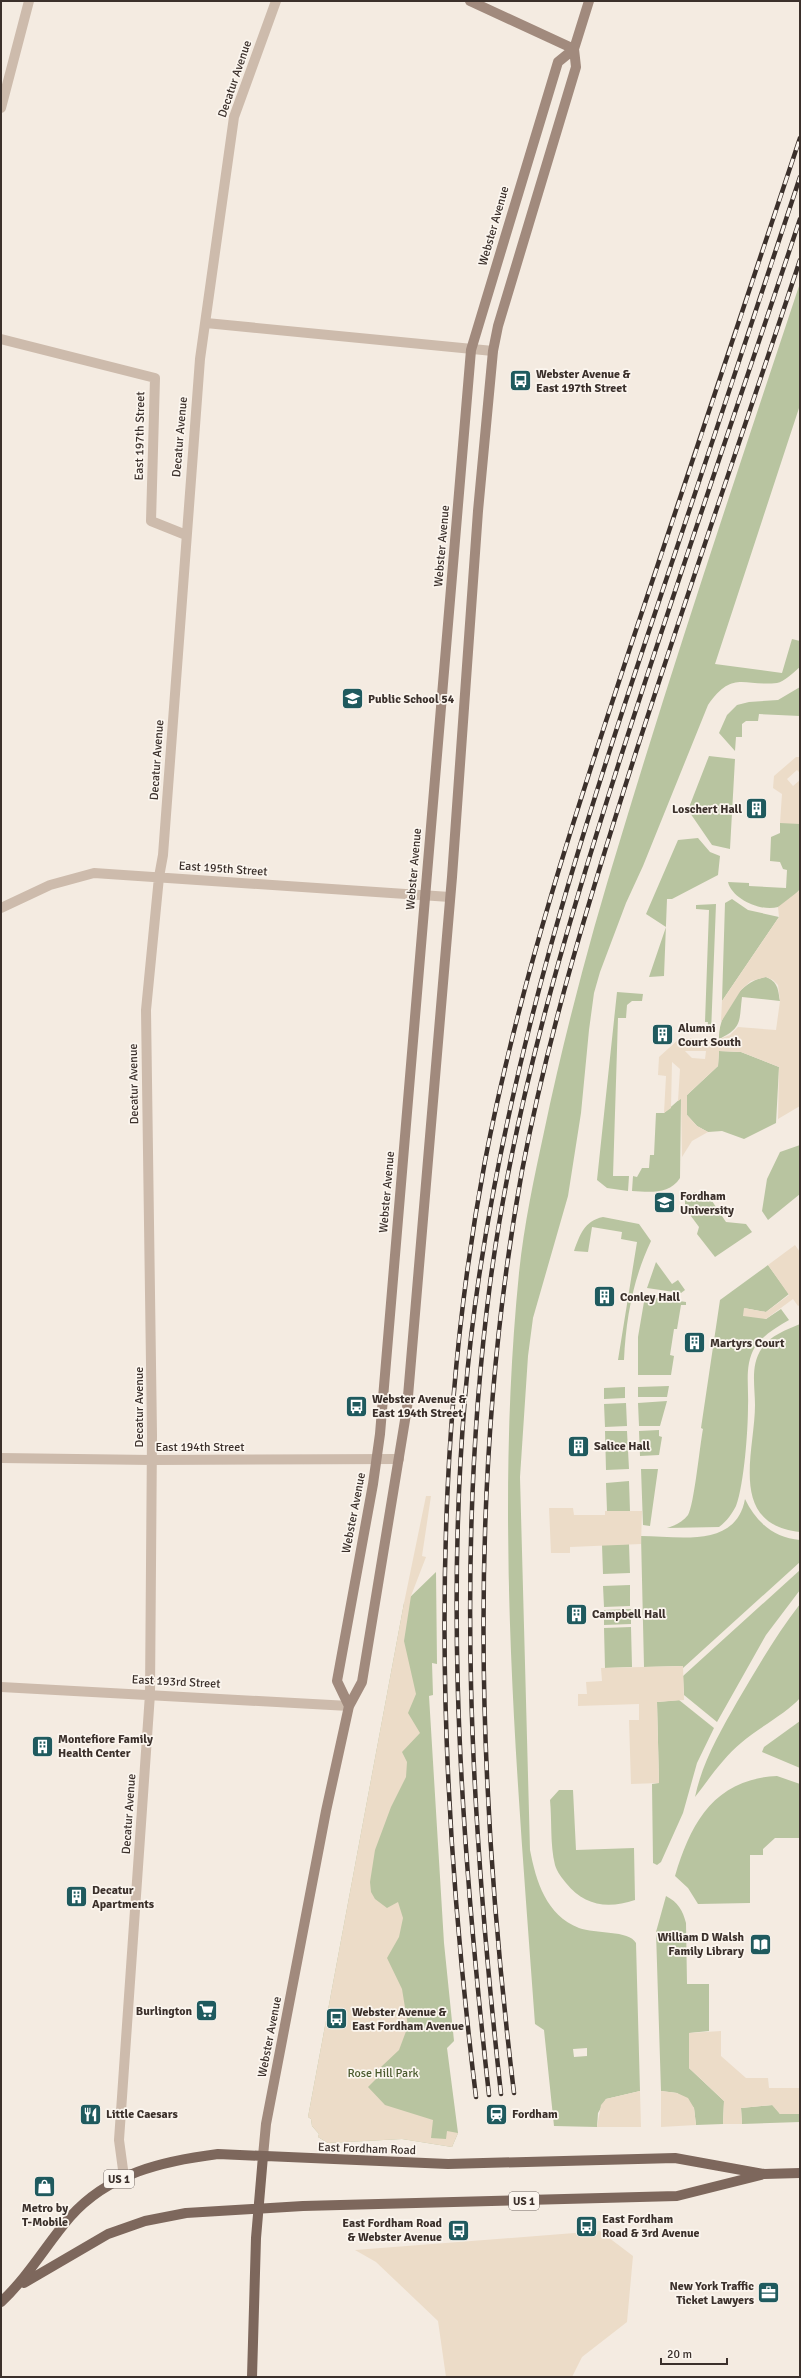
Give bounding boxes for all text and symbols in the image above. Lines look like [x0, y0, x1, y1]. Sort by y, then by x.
street label: Decatur Avenue [215, 38, 255, 120]
street label: Webster Avenue [475, 185, 513, 267]
place label: Webster Avenue & East 197th Street [536, 367, 631, 396]
bus stop icon: Webster Avenue & East 197th Street [508, 368, 534, 394]
street label: East 197th Street [132, 391, 148, 481]
street label: Decatur Avenue [169, 396, 191, 478]
street label: Webster Avenue [431, 504, 453, 588]
school or university icon: Public School 54 [339, 686, 365, 712]
place label: Public School 54 [368, 692, 455, 707]
street label: Decatur Avenue [147, 719, 167, 801]
building icon: Loschert Hall [744, 796, 770, 822]
place label: Loschert Hall [672, 802, 742, 817]
street label: Webster Avenue [403, 827, 425, 911]
street label: East 195th Street [178, 858, 268, 880]
place label: Alumni Court South [678, 1021, 741, 1050]
building icon: Alumni Court South [650, 1022, 676, 1048]
street label: Decatur Avenue [126, 1043, 142, 1125]
street label: Webster Avenue [376, 1150, 398, 1234]
place label: Fordham University [680, 1189, 734, 1218]
school or university icon: Fordham University [652, 1190, 678, 1216]
building icon: Conley Hall [591, 1284, 617, 1310]
place label: Conley Hall [620, 1290, 680, 1305]
building icon: Martyrs Court [681, 1330, 707, 1356]
place label: Martyrs Court [710, 1336, 785, 1351]
street label: Decatur Avenue [132, 1367, 147, 1447]
place label: Webster Avenue & East 194th Street [372, 1392, 467, 1421]
bus stop icon: Webster Avenue & East 194th Street [343, 1393, 369, 1419]
building icon: Salice Hall [566, 1433, 592, 1459]
place label: Salice Hall [594, 1439, 650, 1454]
street label: East 194th Street [156, 1440, 244, 1455]
street label: Webster Avenue [339, 1471, 369, 1555]
building icon: Campbell Hall [563, 1601, 589, 1627]
place label: Campbell Hall [592, 1607, 666, 1622]
street label: East 193rd Street [131, 1672, 221, 1692]
place label: Montefiore Family Health Center [58, 1732, 153, 1761]
building icon: Montefiore Family Health Center [29, 1733, 55, 1759]
street label: Decatur Avenue [119, 1773, 139, 1855]
place label: Decatur Apartments [92, 1883, 155, 1912]
building icon: Decatur Apartments [64, 1884, 90, 1910]
place label: William D Walsh Family Library [657, 1930, 744, 1959]
library icon: William D Walsh Family Library [747, 1931, 773, 1957]
street label: Webster Avenue [255, 1995, 285, 2079]
supermarket icon: Burlington [194, 1998, 220, 2024]
place label: Burlington [136, 2004, 192, 2019]
place label: Webster Avenue & East Fordham Avenue [352, 2005, 464, 2034]
bus stop icon: Webster Avenue & East Fordham Avenue [324, 2006, 350, 2032]
park label: Rose Hill Park [347, 2066, 419, 2081]
restaurant icon: Little Caesars [77, 2101, 103, 2127]
station icon: Fordham [483, 2101, 509, 2127]
place label: Little Caesars [106, 2107, 178, 2122]
place label: Fordham [512, 2107, 558, 2122]
street label: East Fordham Road [318, 2140, 416, 2158]
road number: US 1 [104, 2170, 134, 2188]
shop icon: Metro by T-Mobile [32, 2174, 58, 2200]
road number: US 1 [509, 2192, 539, 2210]
place label: Metro by T-Mobile [22, 2201, 68, 2230]
place label: East Fordham Road & 3rd Avenue [602, 2212, 700, 2241]
bus stop icon: East Fordham Road & 3rd Avenue [573, 2213, 599, 2239]
place label: East Fordham Road & Webster Avenue [342, 2216, 443, 2245]
bus stop icon: East Fordham Road & Webster Avenue [445, 2217, 471, 2243]
place label: New York Traffic Ticket Lawyers [669, 2279, 755, 2308]
office icon: New York Traffic Ticket Lawyers [756, 2280, 782, 2306]
scale bar [661, 2340, 727, 2366]
text: 20 m [667, 2347, 692, 2362]

